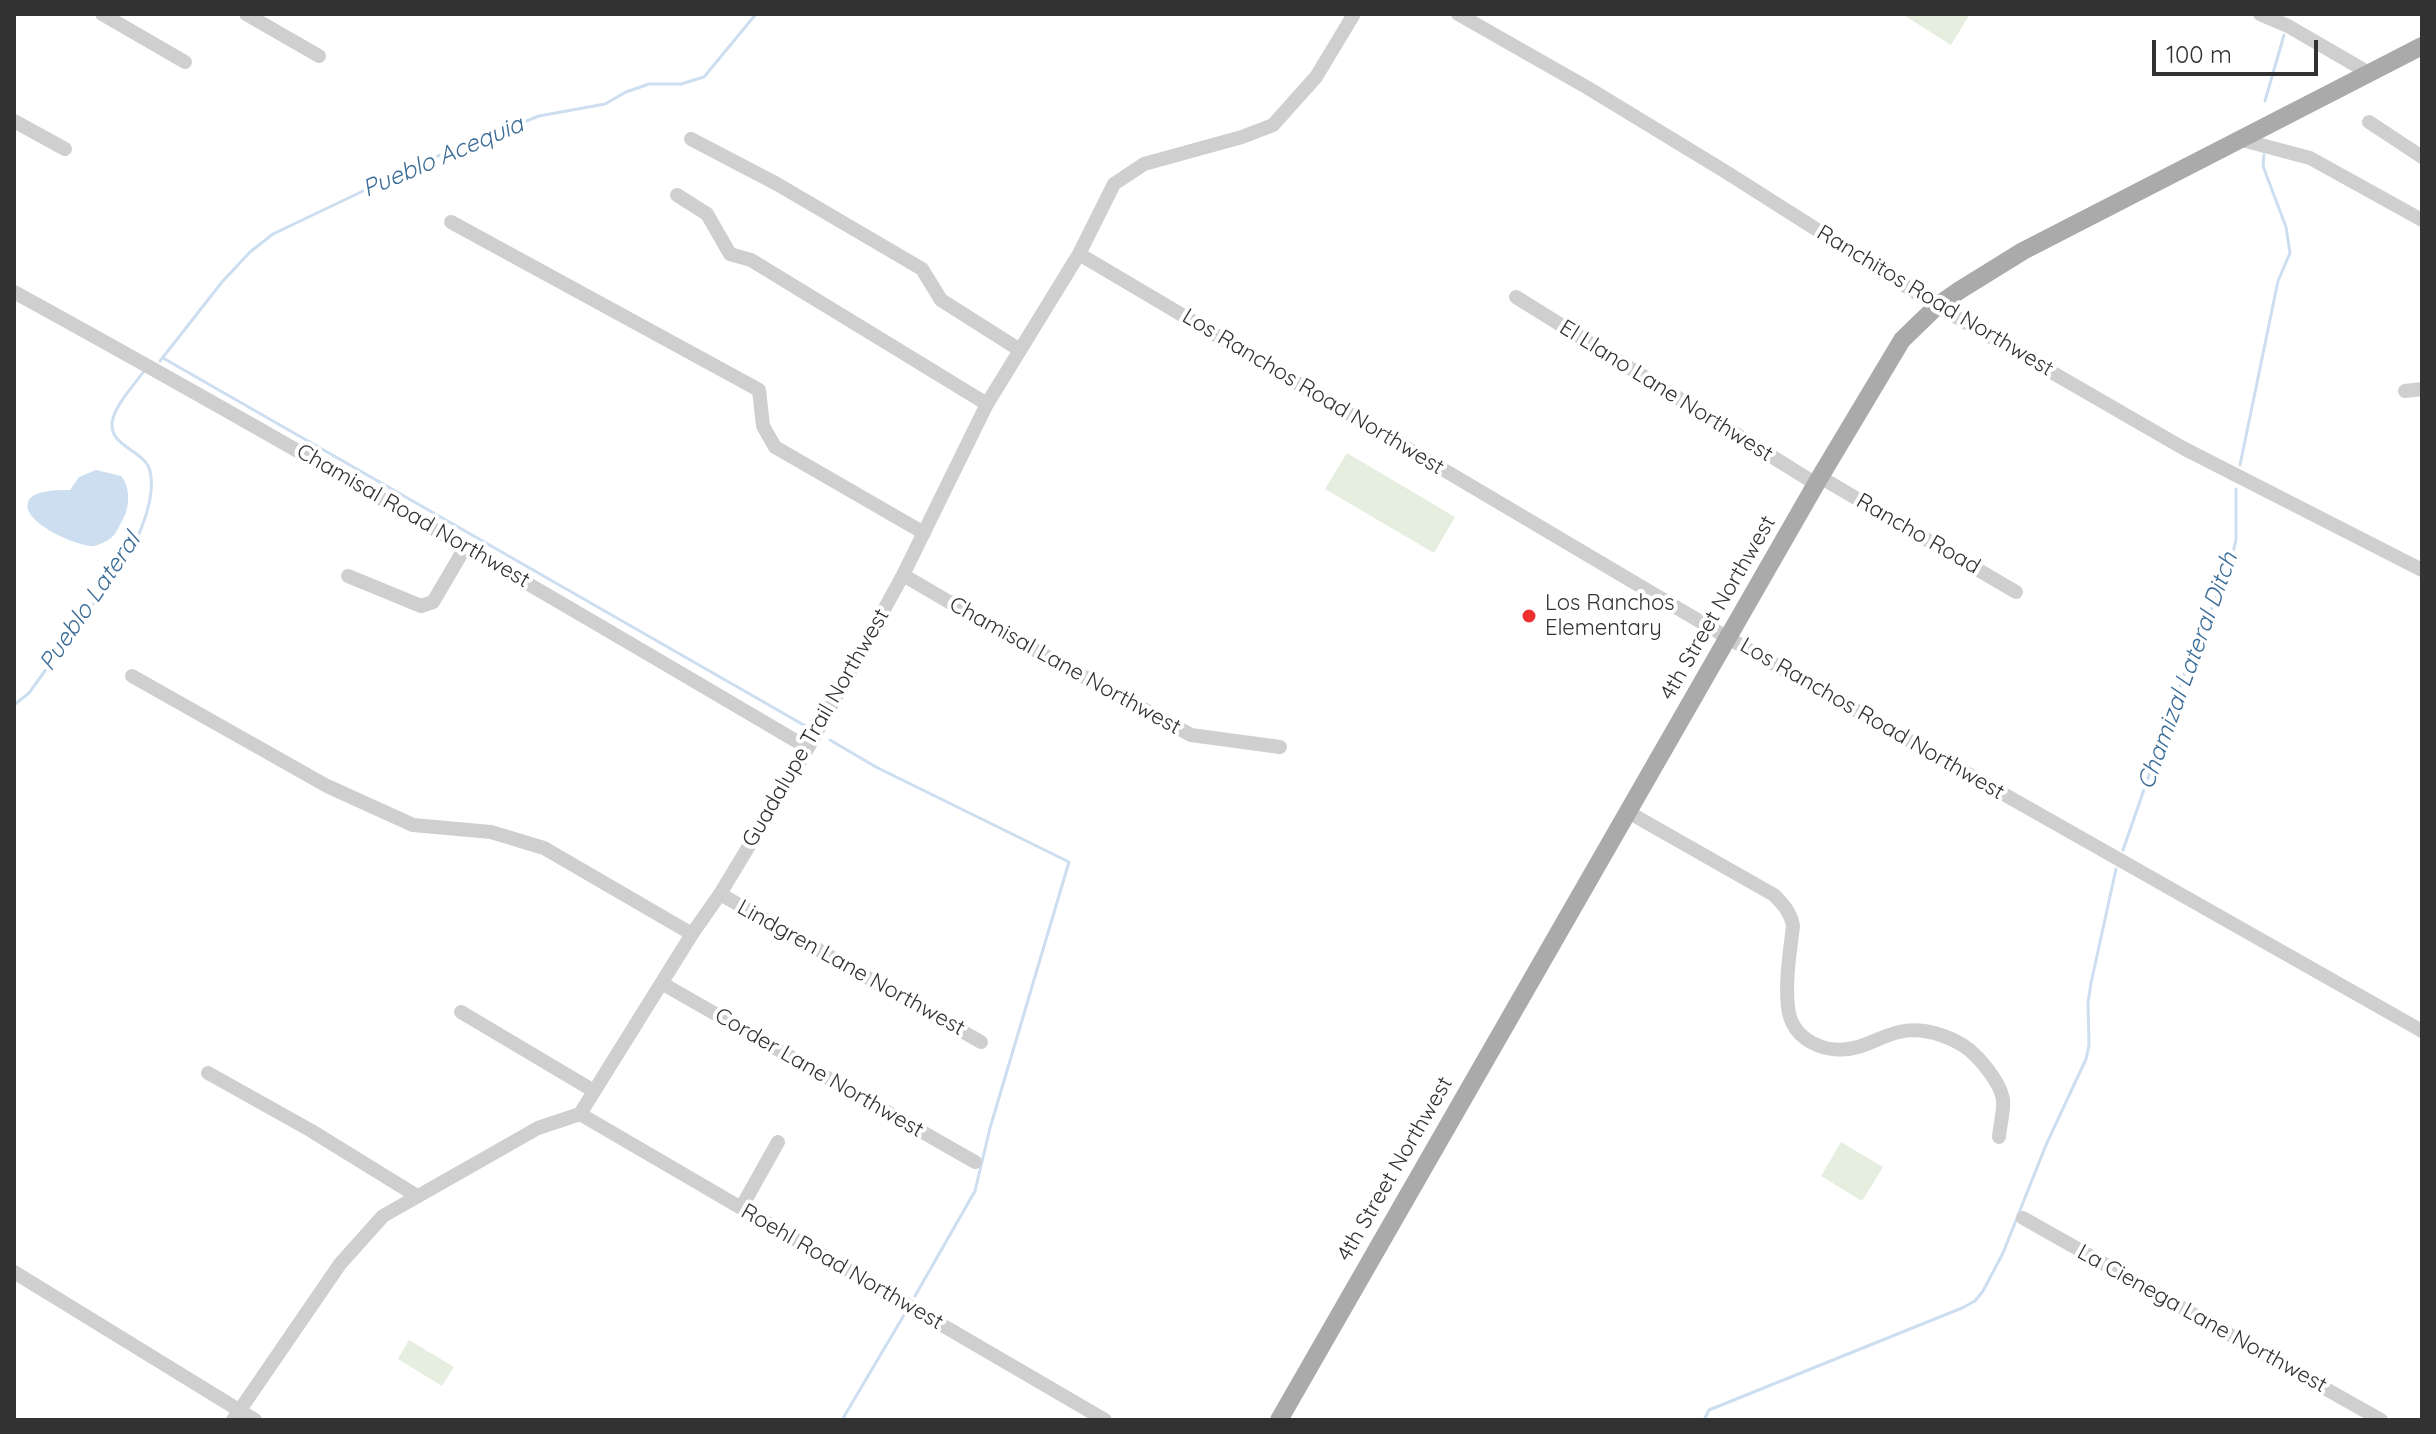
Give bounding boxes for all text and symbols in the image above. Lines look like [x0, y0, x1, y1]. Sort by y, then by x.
scale bar [2156, 24, 2322, 74]
text: 100 m [2166, 39, 2232, 69]
water label: Pueblo Acequia [358, 110, 528, 204]
street label: Ranchitos Road Northwest [1812, 220, 2058, 382]
street label: Los Ranchos Road Northwest [1177, 303, 1449, 481]
street label: El Llano Lane Northwest [1555, 315, 1777, 467]
street label: Chamisal Road Northwest [292, 438, 534, 594]
street label: Rancho Road [1851, 488, 1985, 580]
street label: 4th Street Northwest [1655, 511, 1781, 705]
water label: Pueblo Lateral [33, 528, 147, 676]
water label: Chamizal Lateral Ditch [2132, 549, 2244, 793]
place label: Los Ranchos Elementary [1545, 590, 1675, 642]
street label: Chamisal Lane Northwest [945, 591, 1185, 741]
street label: Guadalupe Trail Northwest [737, 604, 895, 852]
marker: Los Ranchos Elementary [1520, 607, 1538, 625]
street label: Los Ranchos Road Northwest [1735, 632, 2009, 806]
street label: Lindgren Lane Northwest [733, 894, 969, 1042]
street label: Corder Lane Northwest [710, 1002, 928, 1144]
street label: 4th Street Northwest [1332, 1072, 1458, 1266]
street label: Roehl Road Northwest [736, 1198, 948, 1336]
street label: La Cienega Lane Northwest [2073, 1239, 2331, 1399]

